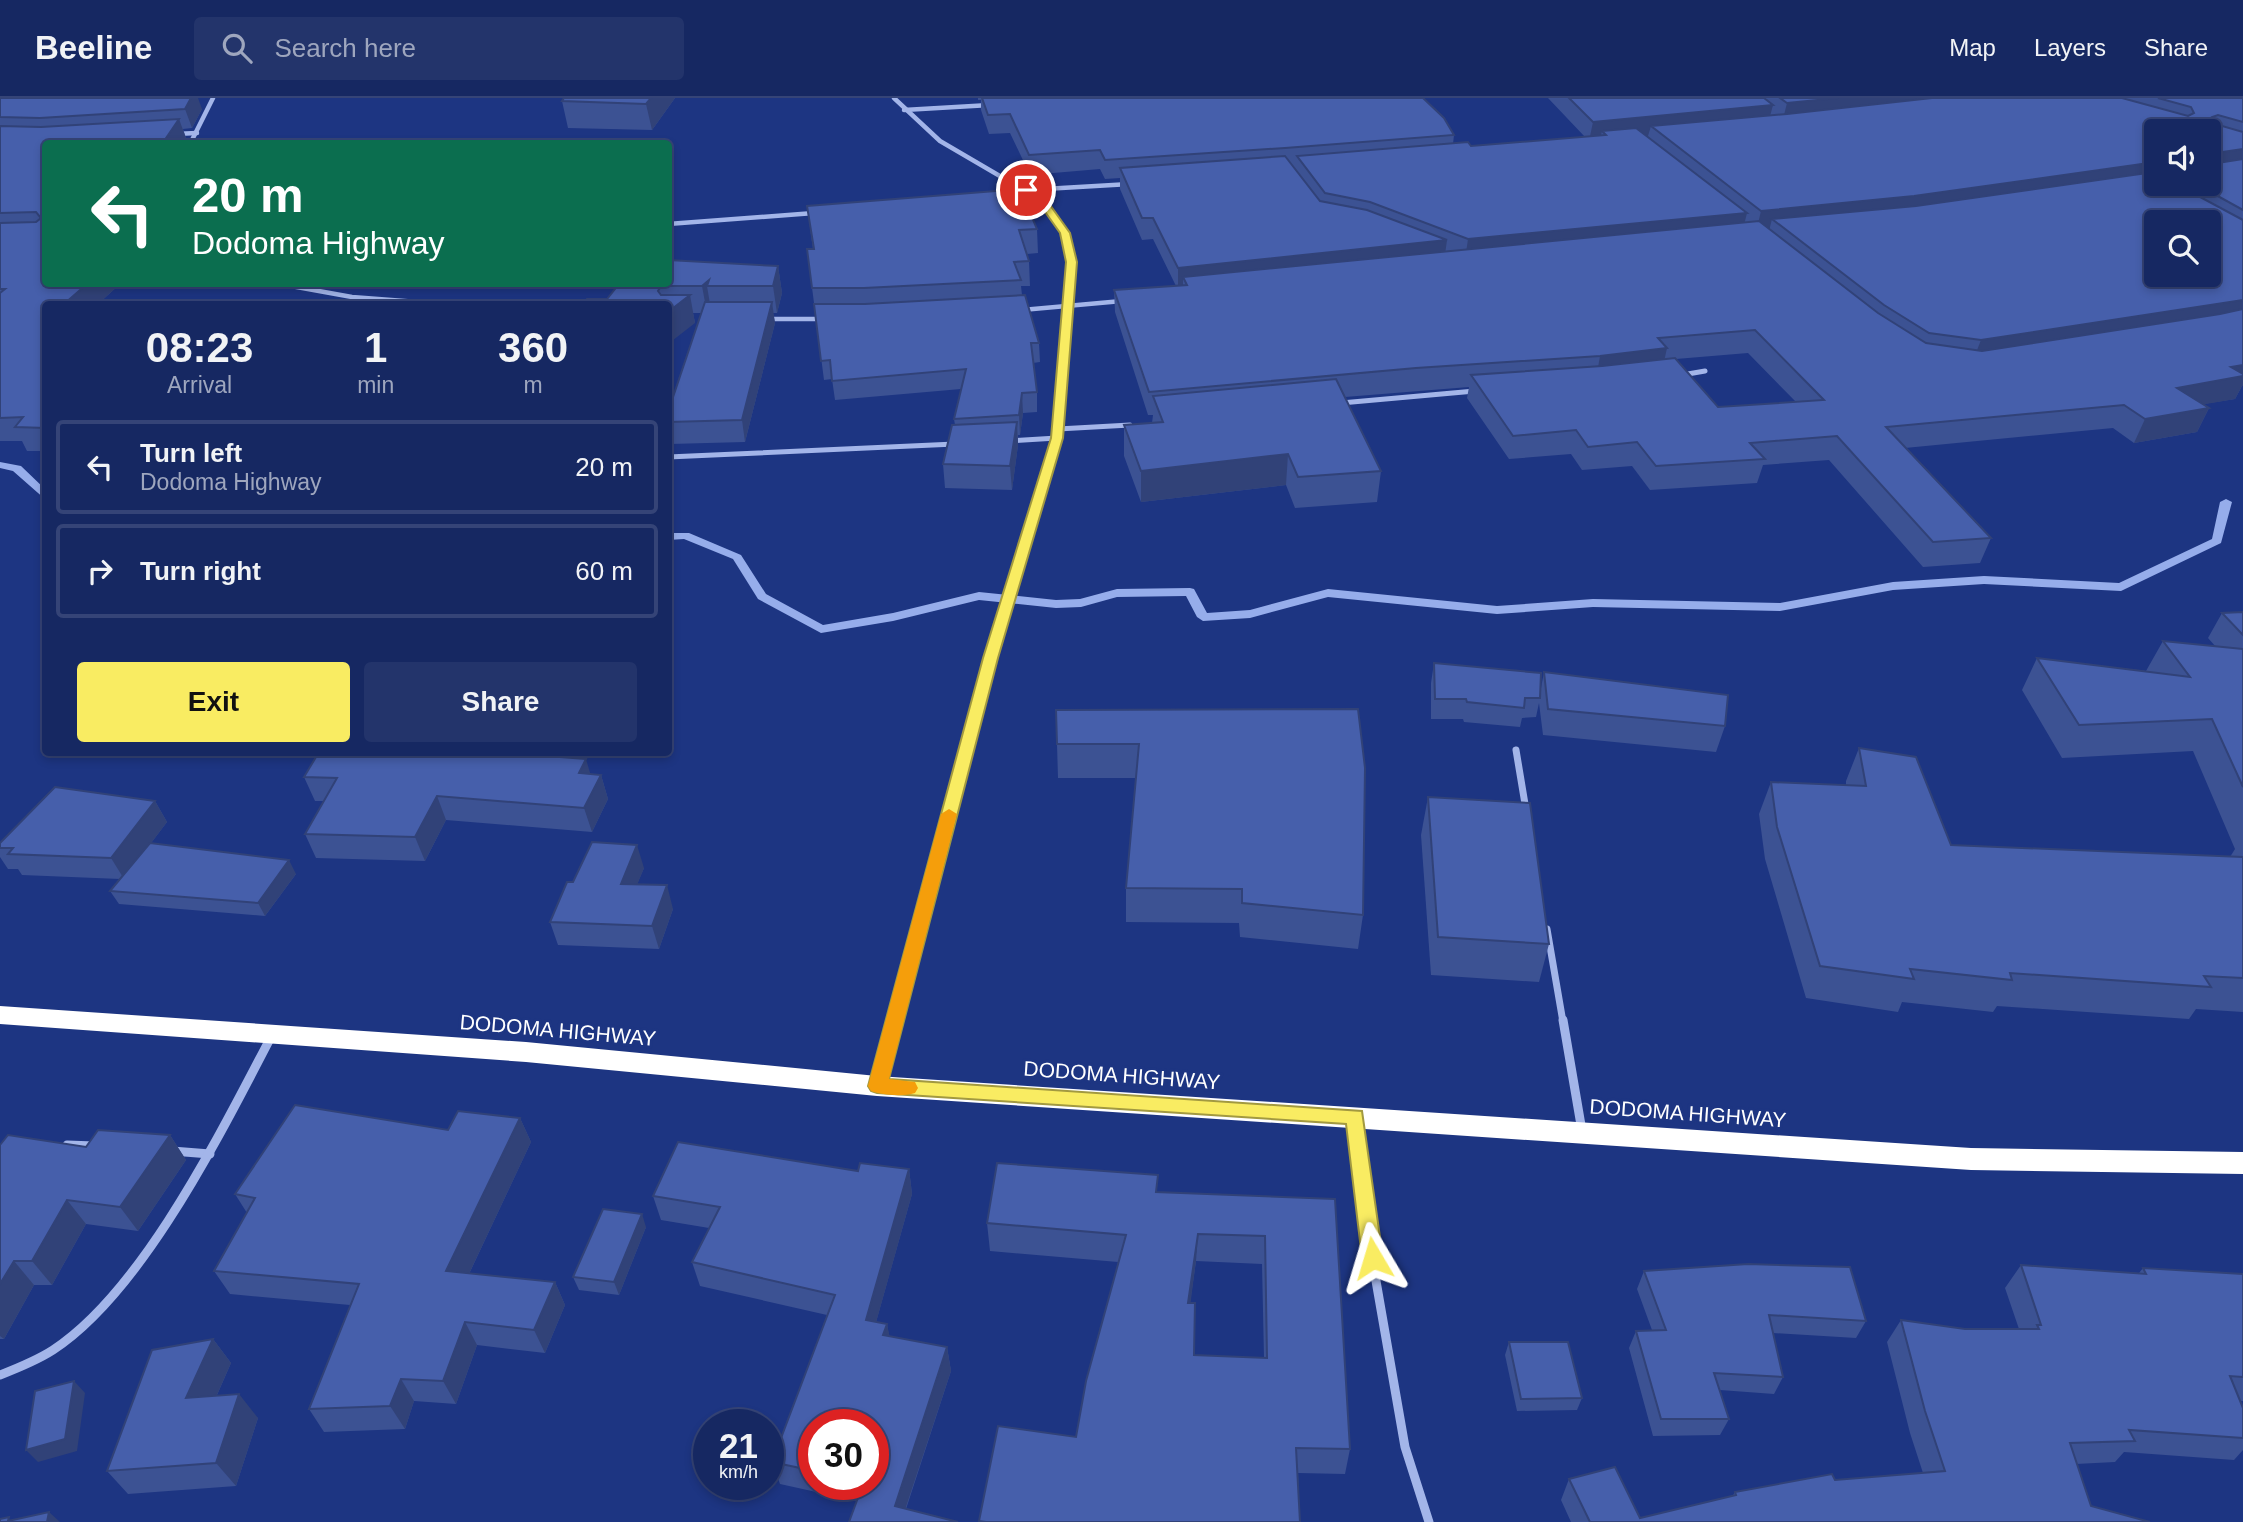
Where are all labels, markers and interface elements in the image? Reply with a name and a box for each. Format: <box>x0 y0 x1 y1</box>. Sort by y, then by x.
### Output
search box <box>194 17 684 80</box>
text: Beeline <box>35 29 152 66</box>
icon: search <box>218 29 256 67</box>
text: Search here <box>274 33 416 63</box>
text: Map <box>1949 34 1996 61</box>
text: Layers <box>2034 34 2106 61</box>
text: Share <box>2144 34 2208 61</box>
map controls <box>2144 119 2221 287</box>
button: sound <box>2144 119 2221 196</box>
pin <box>996 160 1056 220</box>
icon: left <box>77 168 168 259</box>
text: 20 m <box>192 168 304 222</box>
icon: arrive <box>1007 171 1045 209</box>
button: search <box>2144 210 2221 287</box>
text: Dodoma Highway <box>192 225 445 261</box>
text: 08:23 <box>146 324 253 371</box>
text: 1 <box>364 324 387 371</box>
text: 360 <box>498 324 568 371</box>
text: Arrival <box>167 372 232 398</box>
text: min <box>357 372 394 398</box>
text: m <box>524 372 543 398</box>
text: Turn left <box>140 438 242 468</box>
icon: left <box>81 448 119 486</box>
text: 20 m <box>575 452 633 482</box>
text: Dodoma Highway <box>140 469 322 495</box>
icon: right <box>81 552 119 590</box>
text: Turn right <box>140 556 261 586</box>
text: 60 m <box>575 556 633 586</box>
button: Exit <box>77 662 350 742</box>
button: Share <box>364 662 637 742</box>
street label: DODOMA HIGHWAY <box>459 1010 657 1050</box>
street label: DODOMA HIGHWAY <box>1023 1057 1221 1093</box>
street label: DODOMA HIGHWAY <box>1589 1095 1787 1131</box>
position arrow <box>1336 1221 1410 1295</box>
speed limit sign: 30 <box>798 1409 889 1500</box>
text: 21 <box>719 1426 758 1465</box>
text: km/h <box>719 1462 758 1482</box>

